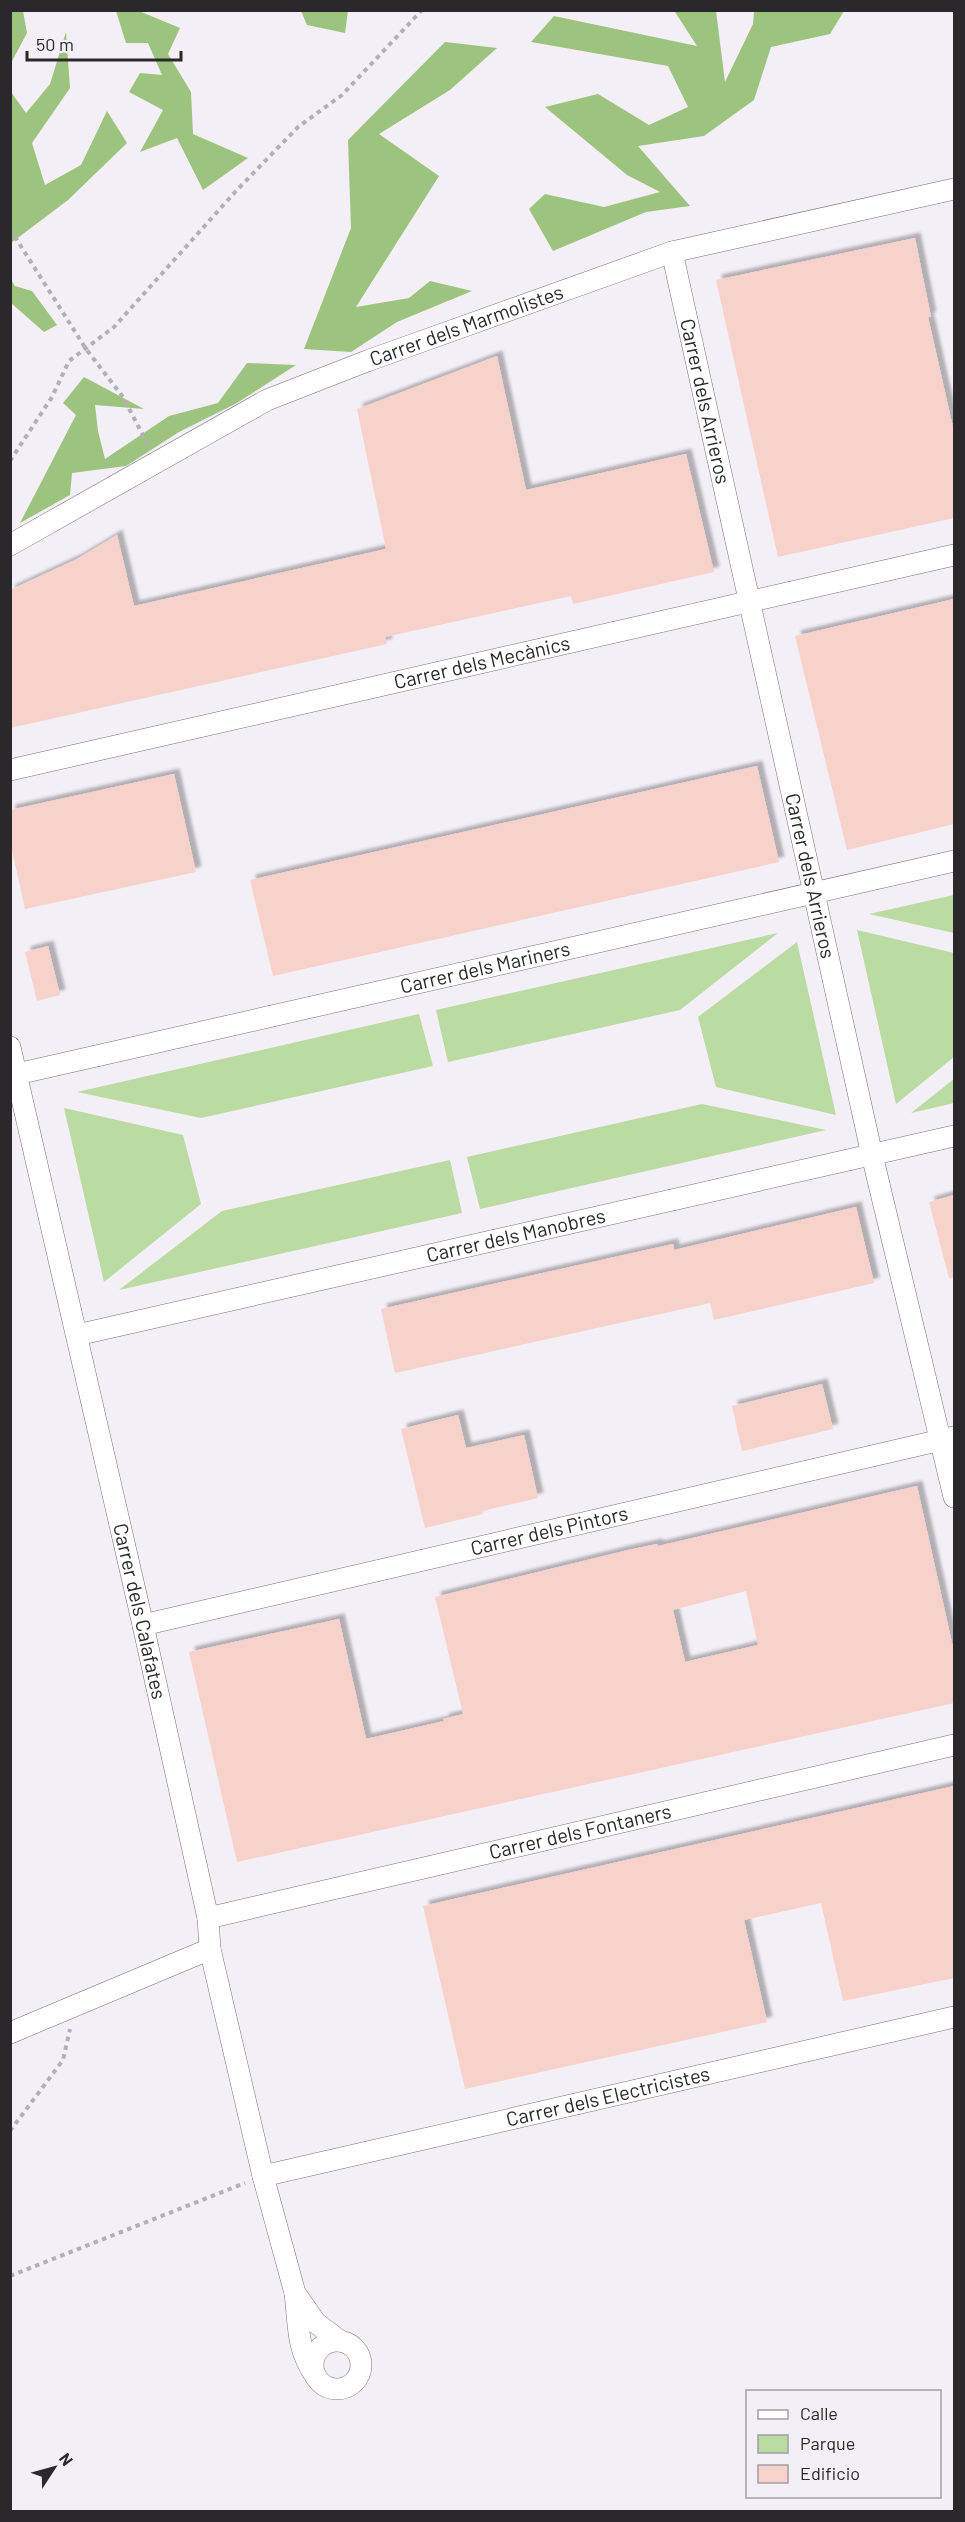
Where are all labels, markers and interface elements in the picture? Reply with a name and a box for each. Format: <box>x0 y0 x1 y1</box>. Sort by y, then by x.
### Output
scale bar <box>27 24 182 62</box>
text: 50 m <box>36 33 74 55</box>
street label: Carrer dels Marmolistes <box>366 279 566 370</box>
street label: Carrer dels Arrieros <box>676 316 736 486</box>
street label: Carrer dels Mecànics <box>391 630 572 693</box>
street label: Carrer dels Arrieros <box>781 791 841 961</box>
street label: Carrer dels Mariners <box>398 936 572 998</box>
street label: Carrer dels Manobres <box>424 1203 607 1266</box>
street label: Carrer dels Pintors <box>468 1500 630 1560</box>
street label: Carrer dels Calafates <box>109 1521 172 1701</box>
street label: Carrer dels Fontaners <box>486 1798 673 1863</box>
street label: Carrer dels Electricistes <box>504 2061 712 2131</box>
legend <box>746 2390 941 2498</box>
text: Calle <box>800 2402 838 2424</box>
text: Parque <box>800 2432 855 2454</box>
north arrow <box>24 2438 84 2498</box>
text: N <box>56 2449 77 2469</box>
text: Edificio <box>800 2462 860 2484</box>

